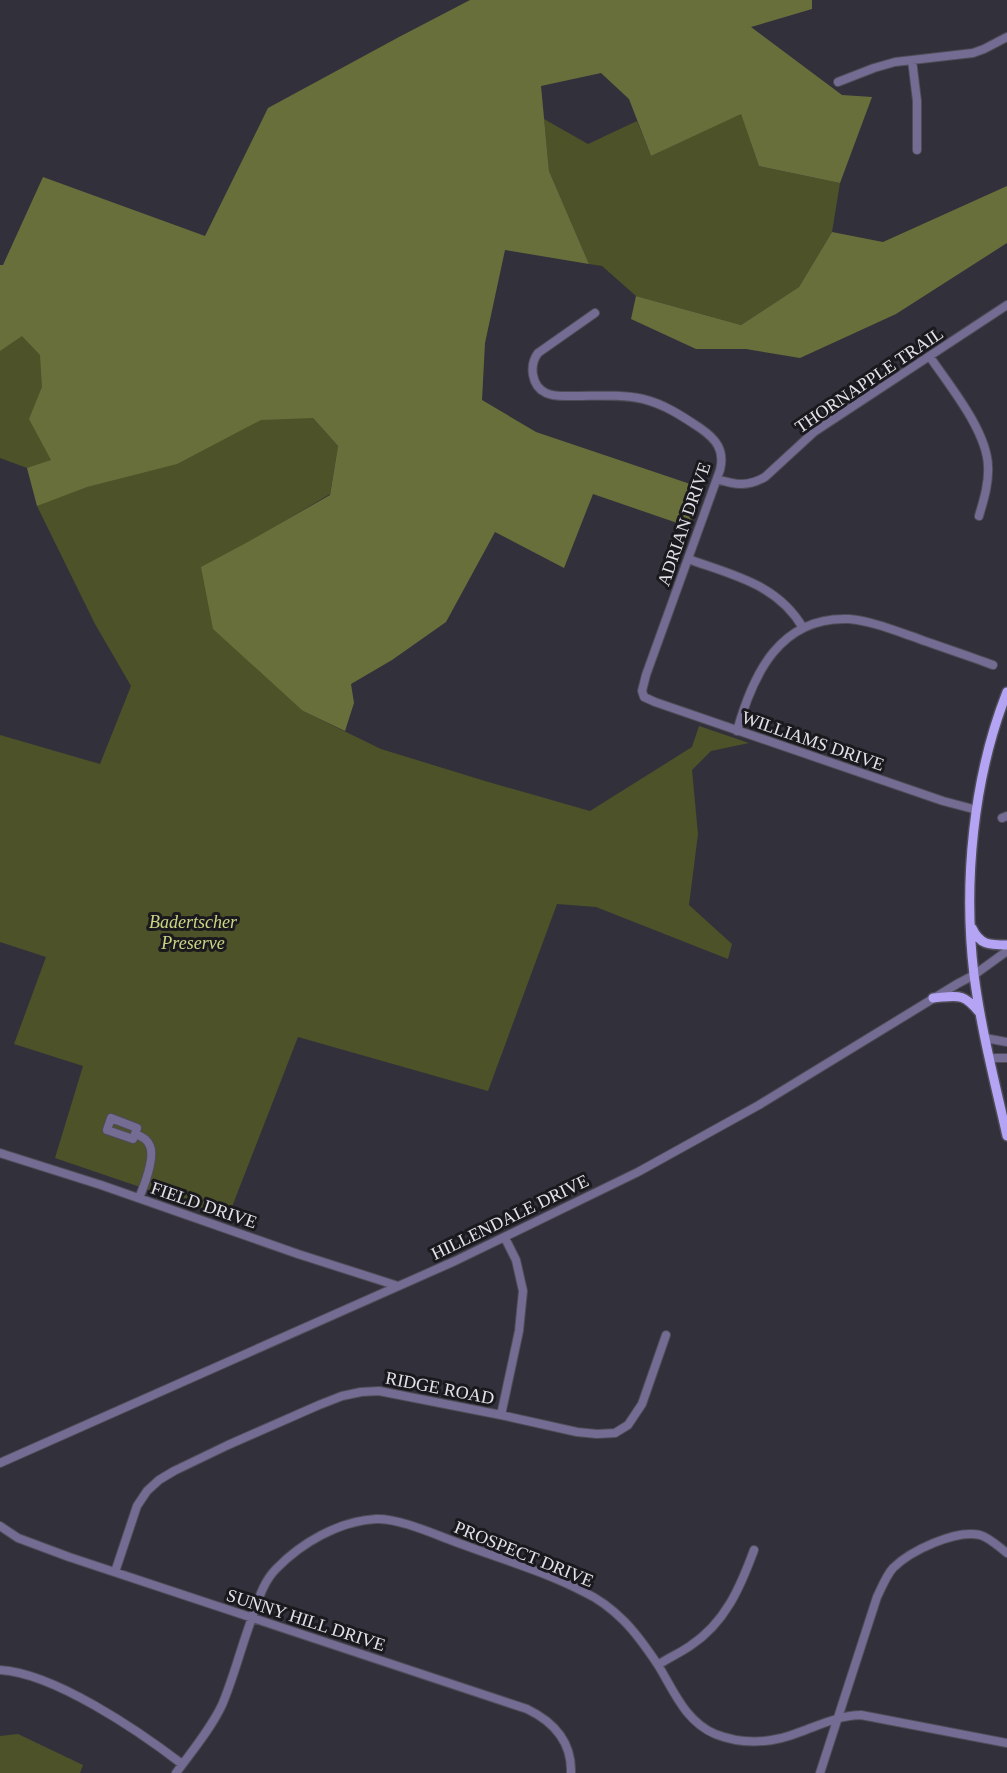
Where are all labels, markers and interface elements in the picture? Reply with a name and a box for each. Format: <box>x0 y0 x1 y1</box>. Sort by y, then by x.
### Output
street label: THORNAPPLE TRAIL <box>791 323 947 437</box>
street label: ADRIAN DRIVE <box>653 460 715 588</box>
street label: WILLIAMS DRIVE <box>739 707 887 775</box>
park label: Badertscher Preserve <box>149 912 238 953</box>
street label: HILLENDALE DRIVE <box>428 1170 592 1264</box>
street label: FIELD DRIVE <box>149 1178 259 1232</box>
street label: RIDGE ROAD <box>384 1368 496 1408</box>
street label: PROSPECT DRIVE <box>452 1517 596 1591</box>
street label: SUNNY HILL DRIVE <box>224 1585 388 1655</box>

